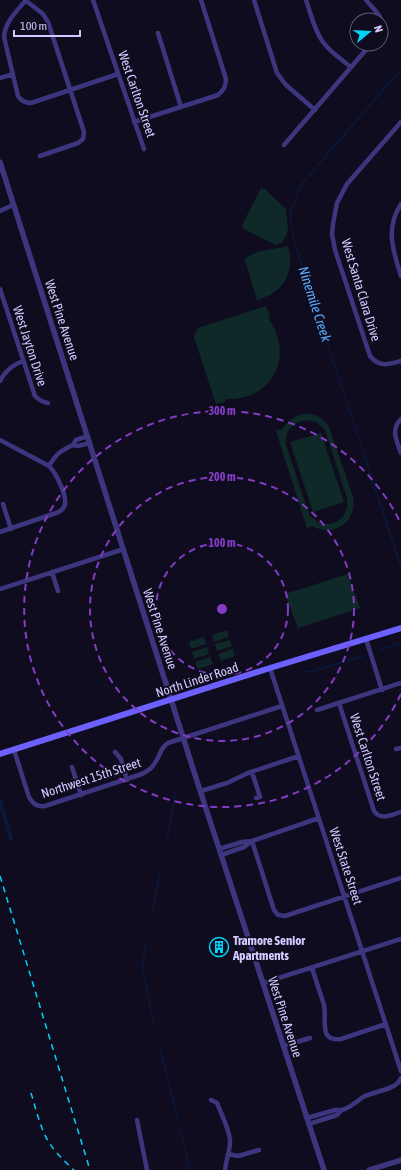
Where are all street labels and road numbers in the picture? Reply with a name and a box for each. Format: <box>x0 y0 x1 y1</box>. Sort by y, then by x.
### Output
street label: West Carlton Street <box>115 49 159 139</box>
street label: West Santa Clara Drive <box>338 237 384 343</box>
street label: West Pine Avenue <box>42 278 82 362</box>
street label: West Jayton Drive <box>10 304 50 388</box>
street label: West Pine Avenue <box>140 587 180 671</box>
street label: North Linder Road <box>154 660 240 700</box>
street label: West Carlton Street <box>347 712 389 803</box>
street label: Northwest 15th Street <box>39 755 143 801</box>
street label: West State Street <box>326 826 366 907</box>
street label: West Pine Avenue <box>265 975 305 1059</box>

